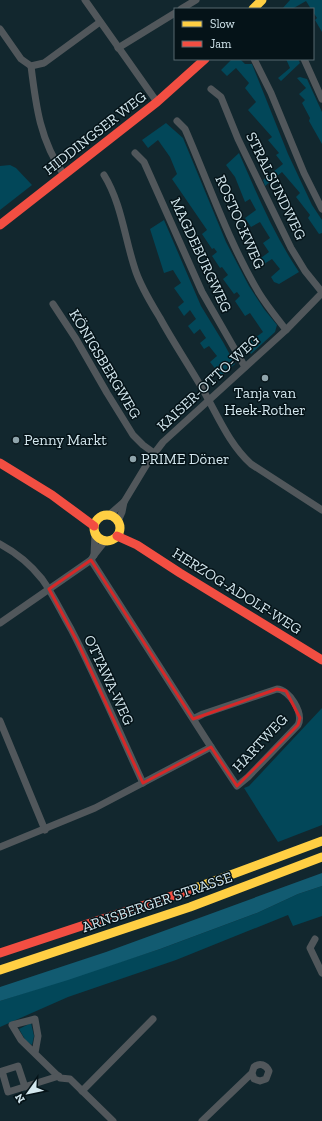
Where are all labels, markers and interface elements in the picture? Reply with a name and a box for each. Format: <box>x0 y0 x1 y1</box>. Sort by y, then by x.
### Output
legend <box>174 8 314 60</box>
text: Slow <box>210 17 236 31</box>
text: Jam <box>210 37 232 51</box>
street label: HIDDINGSER WEG <box>40 87 150 179</box>
street label: STRALSUNDWEG <box>242 129 310 243</box>
street label: ROSTOCKWEG <box>211 172 269 272</box>
street label: MAGDEBURGWEG <box>167 195 235 315</box>
street label: KÖNIGSBERGWEG <box>65 306 145 422</box>
street label: KAISER-OTTO-WEG <box>153 331 263 435</box>
marker: Tanja van Heek-Rother <box>260 373 270 383</box>
place label: Tanja van Heek-Rother <box>224 384 306 419</box>
place label: Penny Markt <box>24 431 107 449</box>
marker: Penny Markt <box>11 435 21 445</box>
place label: PRIME Döner <box>141 450 229 468</box>
marker: PRIME Döner <box>128 454 138 464</box>
street label: HERZOG-ADOLF-WEG <box>169 544 305 638</box>
street label: OTTAWA-WEG <box>80 632 138 728</box>
street label: HARTWEG <box>229 710 291 776</box>
street label: ARNSBERGER STRASSE <box>79 868 235 936</box>
north arrow <box>8 1073 48 1113</box>
text: N <box>12 1091 28 1105</box>

